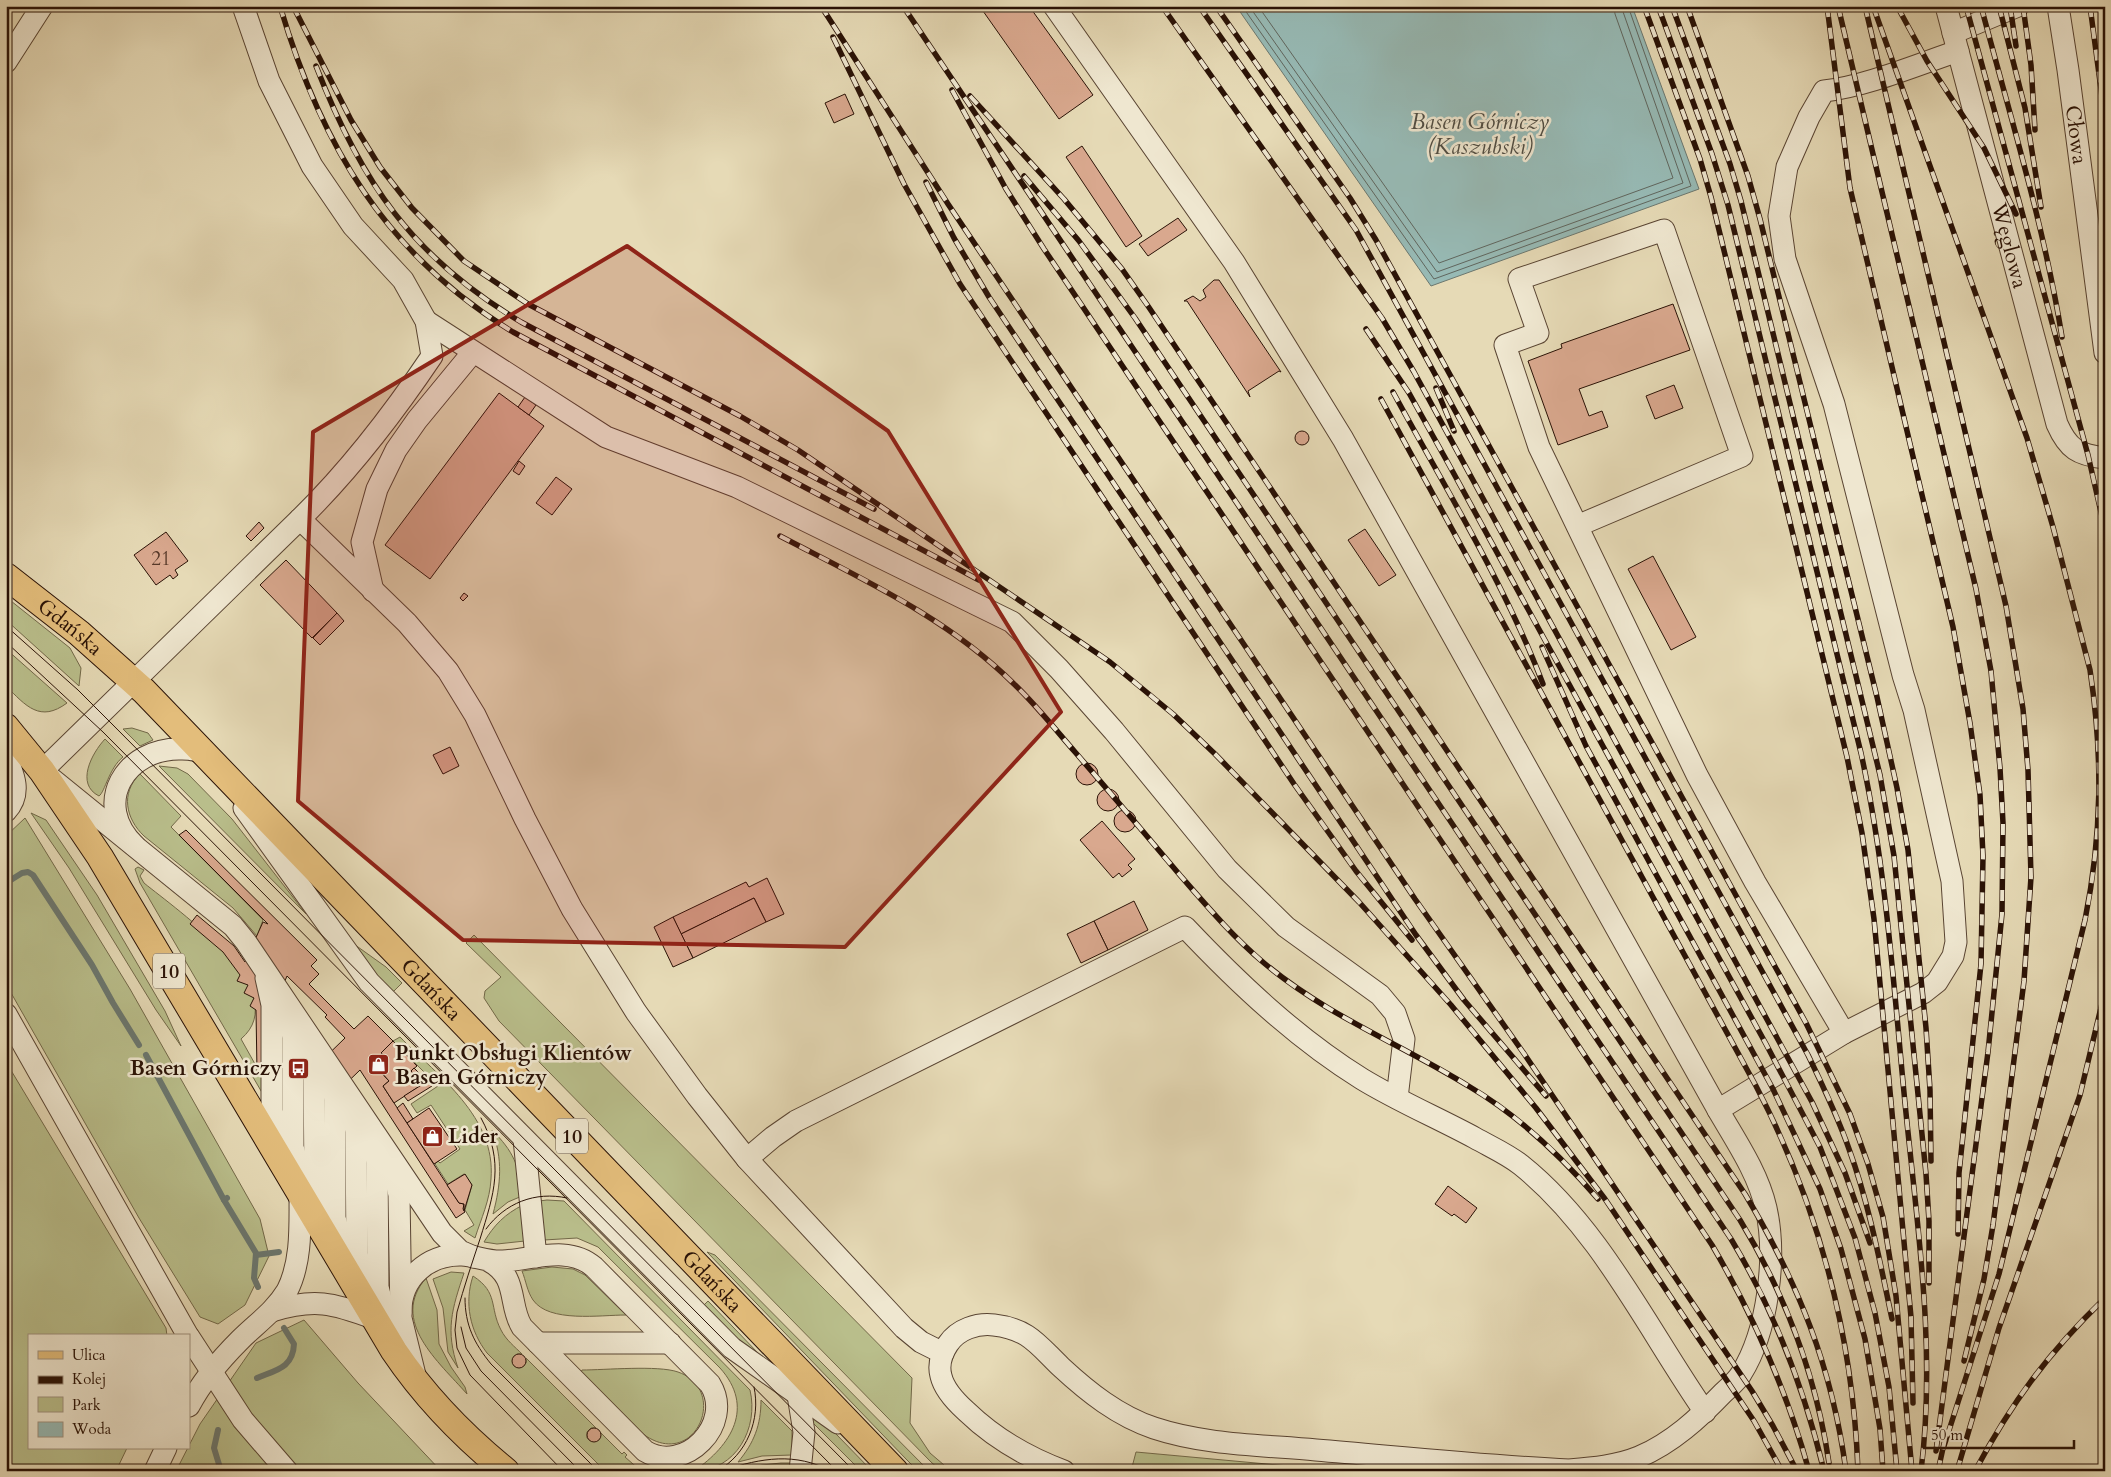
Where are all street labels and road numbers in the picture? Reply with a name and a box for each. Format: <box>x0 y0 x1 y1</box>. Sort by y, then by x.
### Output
street label: Cłowa <box>2058 104 2094 166</box>
street label: Węglowa <box>1984 199 2034 292</box>
street label: Gdańska <box>31 592 109 663</box>
street label: Gdańska <box>394 952 468 1027</box>
road number: 10 <box>153 954 185 988</box>
road number: 10 <box>556 1118 588 1154</box>
street label: Gdańska <box>675 1244 749 1319</box>

